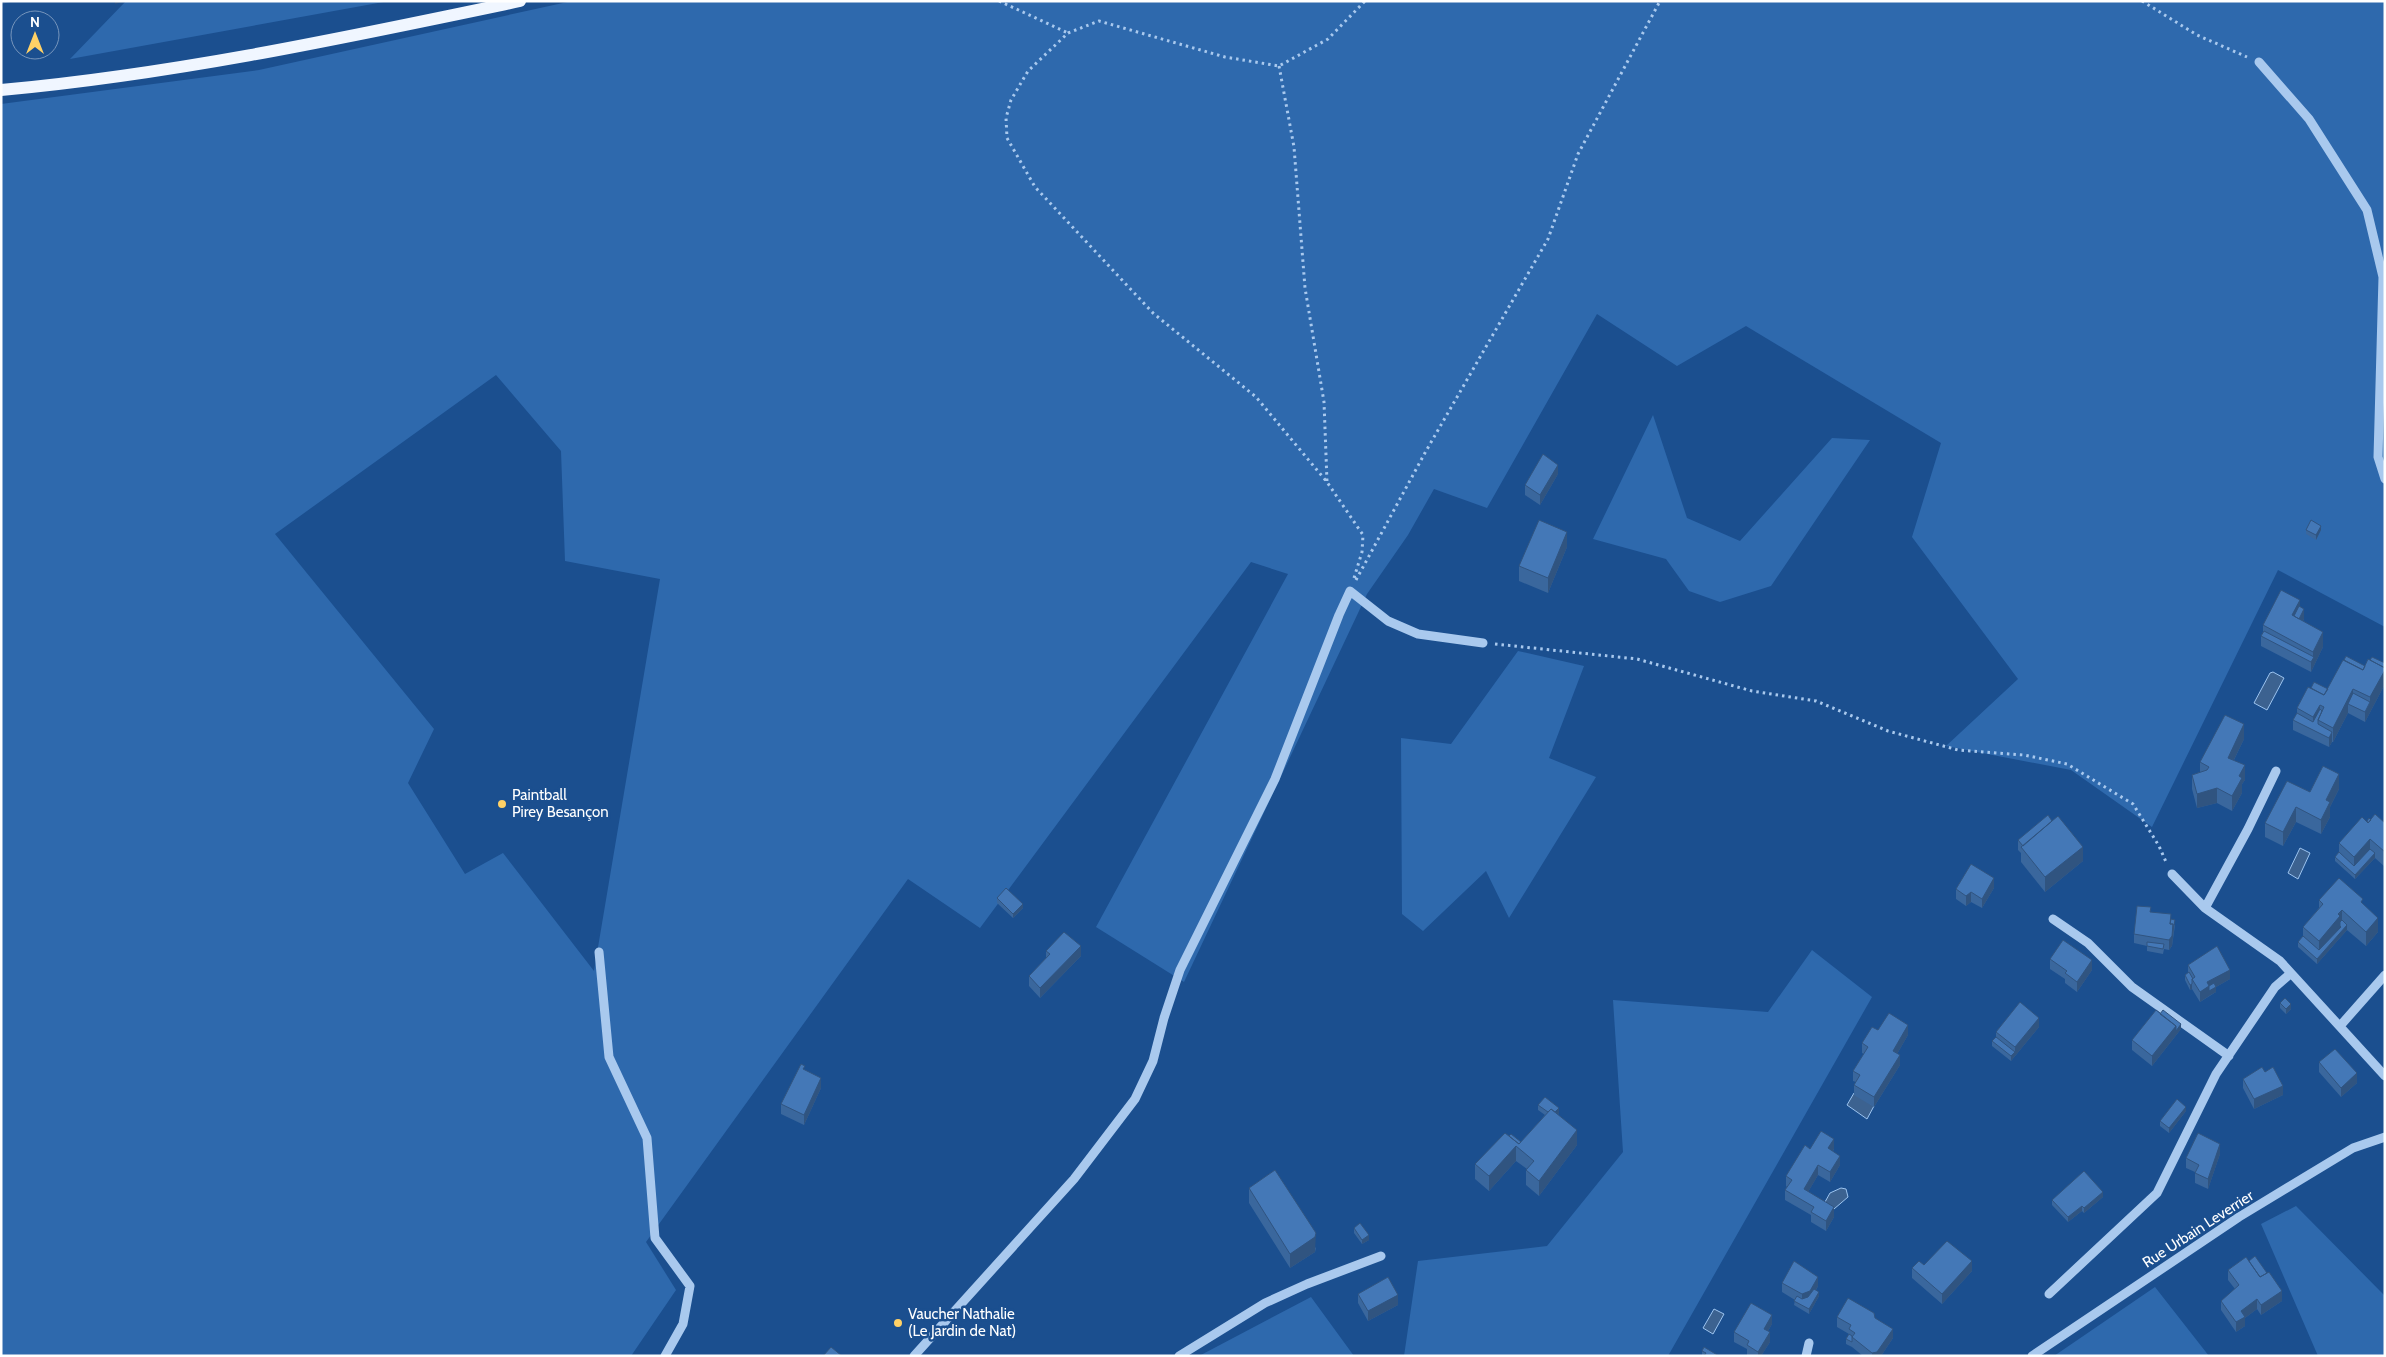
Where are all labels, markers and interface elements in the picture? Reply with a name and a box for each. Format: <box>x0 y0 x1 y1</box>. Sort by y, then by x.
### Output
north arrow <box>10 10 60 60</box>
text: N <box>30 13 40 31</box>
place label: Paintball Pirey Besançon <box>512 786 609 821</box>
marker: Paintball Pirey Besançon <box>496 798 508 810</box>
street label: Rue Urbain Leverrier <box>2139 1186 2257 1272</box>
place label: Vaucher Nathalie (Le Jardin de Nat) <box>908 1305 1016 1340</box>
marker: Vaucher Nathalie (Le Jardin de Nat) <box>892 1317 904 1329</box>

